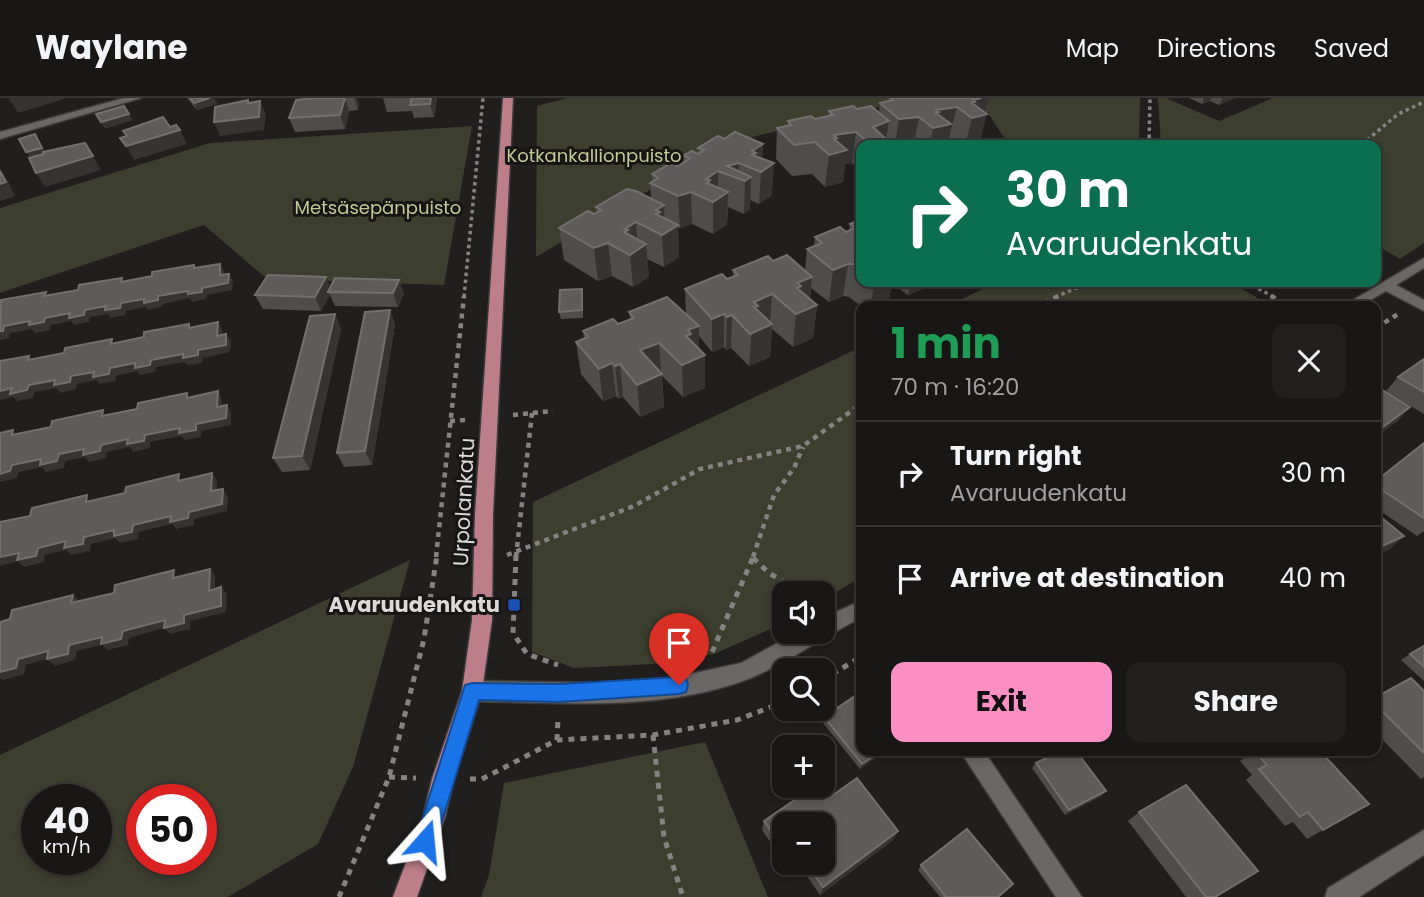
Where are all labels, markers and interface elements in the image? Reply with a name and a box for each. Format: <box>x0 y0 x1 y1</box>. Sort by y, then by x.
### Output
text: Waylane <box>35 24 188 71</box>
text: Map <box>1066 32 1119 65</box>
text: Directions <box>1157 32 1276 65</box>
text: Saved <box>1314 32 1389 65</box>
park label: Kotkankallionpuisto <box>506 143 682 168</box>
text: 30 m <box>1006 156 1130 224</box>
icon: right <box>891 168 982 259</box>
park label: Metsäsepänpuisto <box>295 195 461 220</box>
text: Avaruudenkatu <box>1006 221 1252 266</box>
text: 1 min <box>891 314 1001 373</box>
button: close <box>1272 324 1346 398</box>
text: 70 m · 16:20 <box>891 371 1020 403</box>
street label: Urpolankatu <box>446 437 481 567</box>
text: Turn right <box>950 438 1082 474</box>
icon: right <box>891 455 929 493</box>
text: 30 m <box>1281 455 1346 491</box>
text: Avaruudenkatu <box>950 477 1127 509</box>
icon: arrive <box>891 560 929 598</box>
text: Arrive at destination <box>950 560 1225 596</box>
text: 40 m <box>1280 560 1346 596</box>
map controls <box>772 581 835 875</box>
button: sound <box>772 581 835 644</box>
place label: Avaruudenkatu <box>329 590 500 619</box>
marker: Avaruudenkatu <box>506 597 522 613</box>
pin <box>649 613 709 685</box>
icon: arrive <box>660 624 698 662</box>
button: search <box>772 658 835 721</box>
button: Exit <box>891 662 1112 742</box>
button: Share <box>1126 662 1346 742</box>
button: + <box>772 735 835 798</box>
speed limit sign: 50 <box>126 784 217 875</box>
text: 40 <box>43 796 90 845</box>
position arrow <box>388 804 462 878</box>
button: − <box>772 812 835 875</box>
text: km/h <box>43 834 90 859</box>

